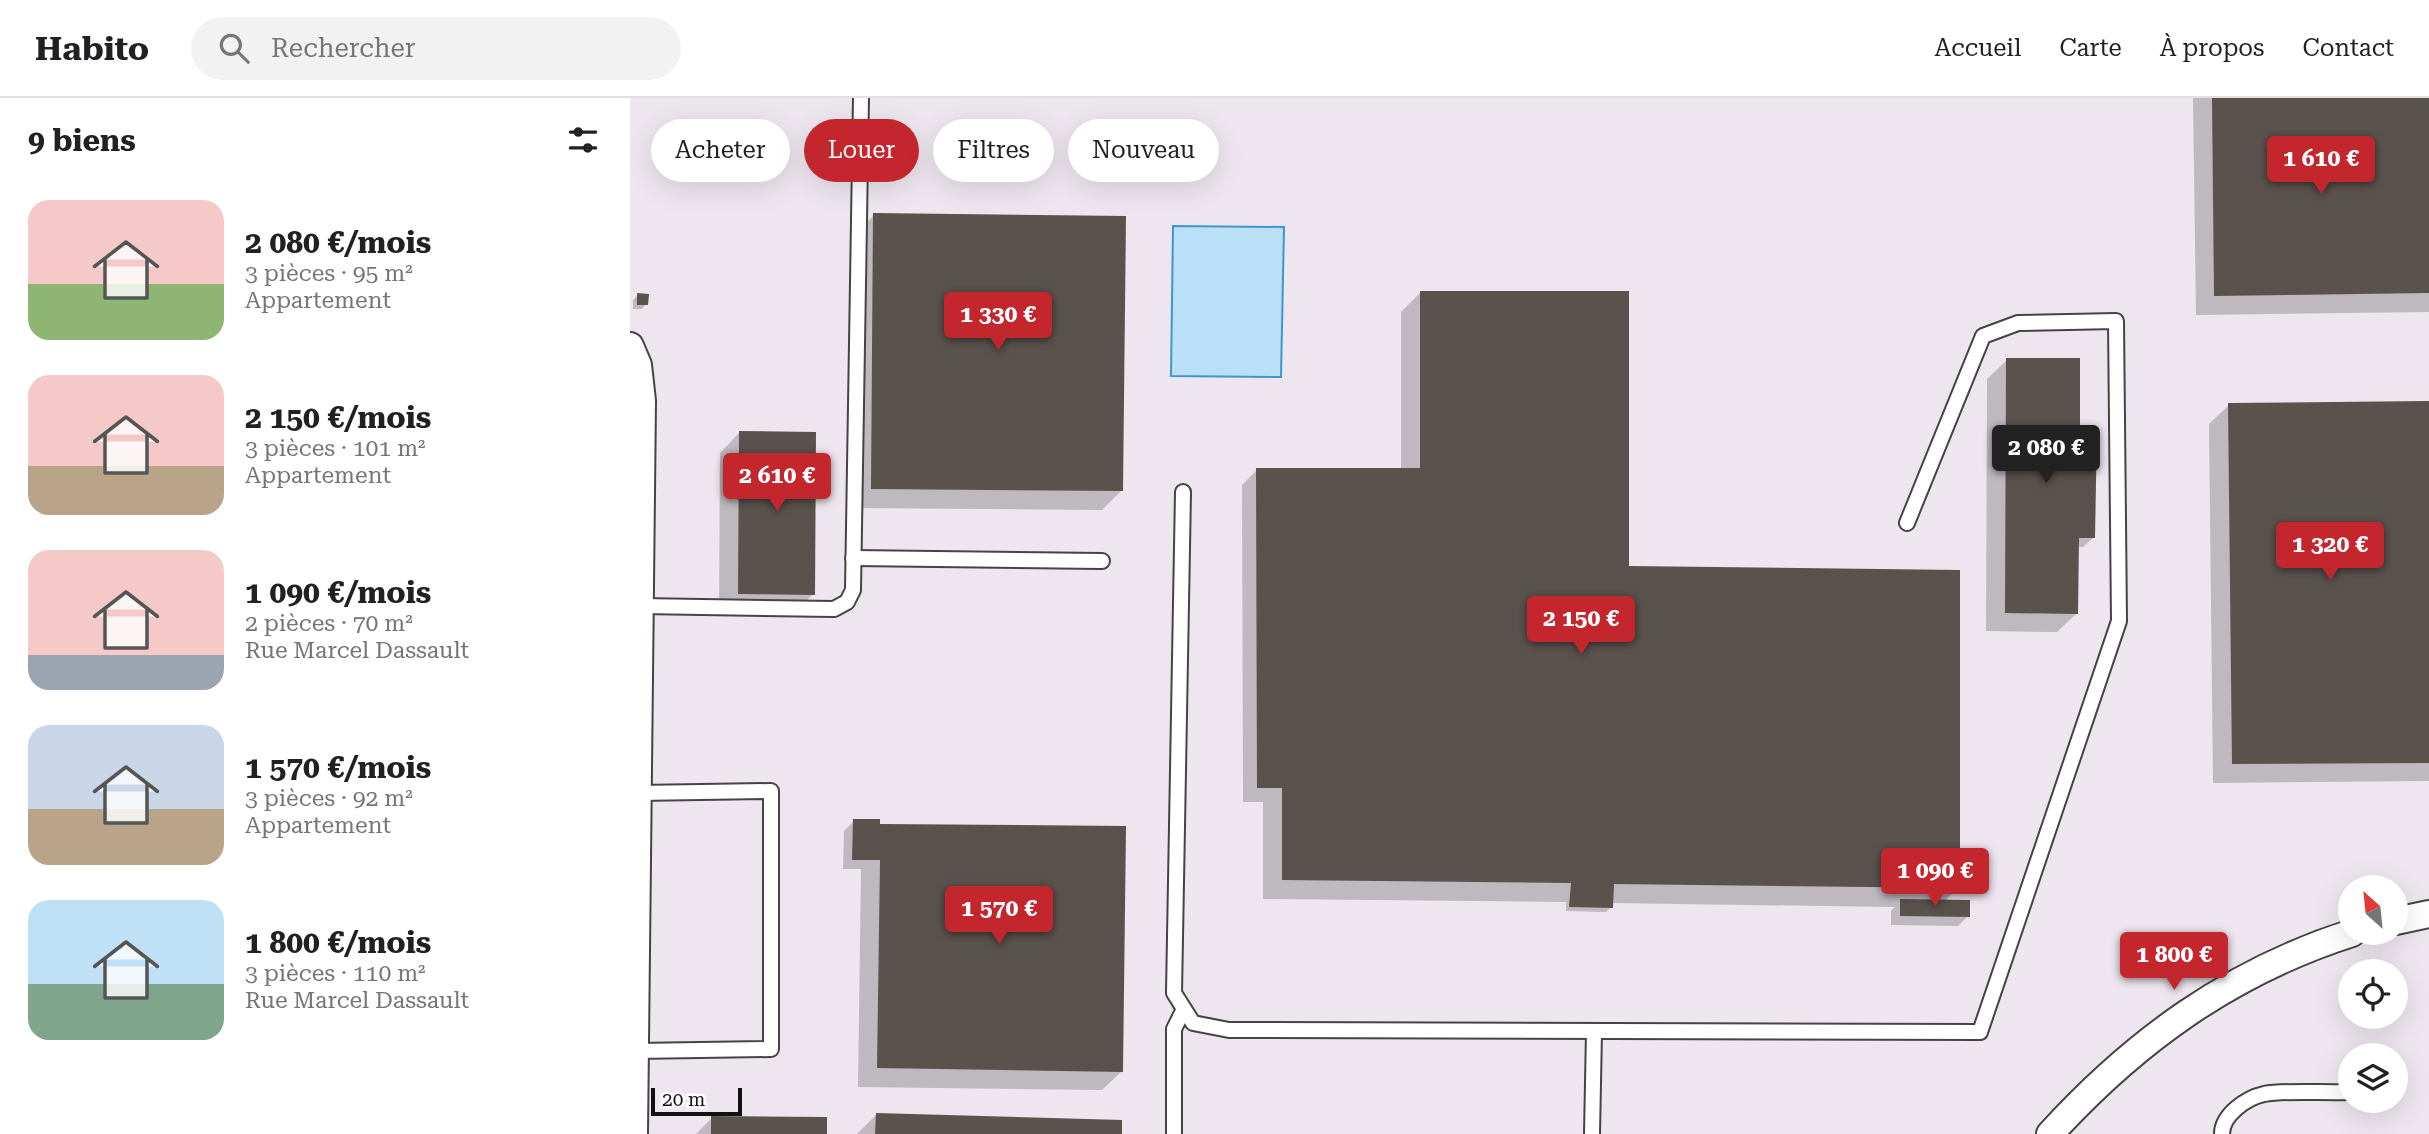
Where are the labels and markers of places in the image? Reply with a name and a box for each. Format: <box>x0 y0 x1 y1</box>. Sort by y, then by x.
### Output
pin: 1 610 € <box>2256 136 2386 196</box>
pin: 1 330 € <box>933 292 1063 352</box>
pin: 2 080 € <box>1981 426 2111 485</box>
pin: 2 610 € <box>712 454 842 513</box>
pin: 1 320 € <box>2265 522 2395 582</box>
pin: 2 150 € <box>1516 596 1646 656</box>
pin: 1 090 € <box>1870 848 2000 908</box>
pin: 1 570 € <box>934 886 1064 946</box>
pin: 1 800 € <box>2109 932 2239 992</box>

